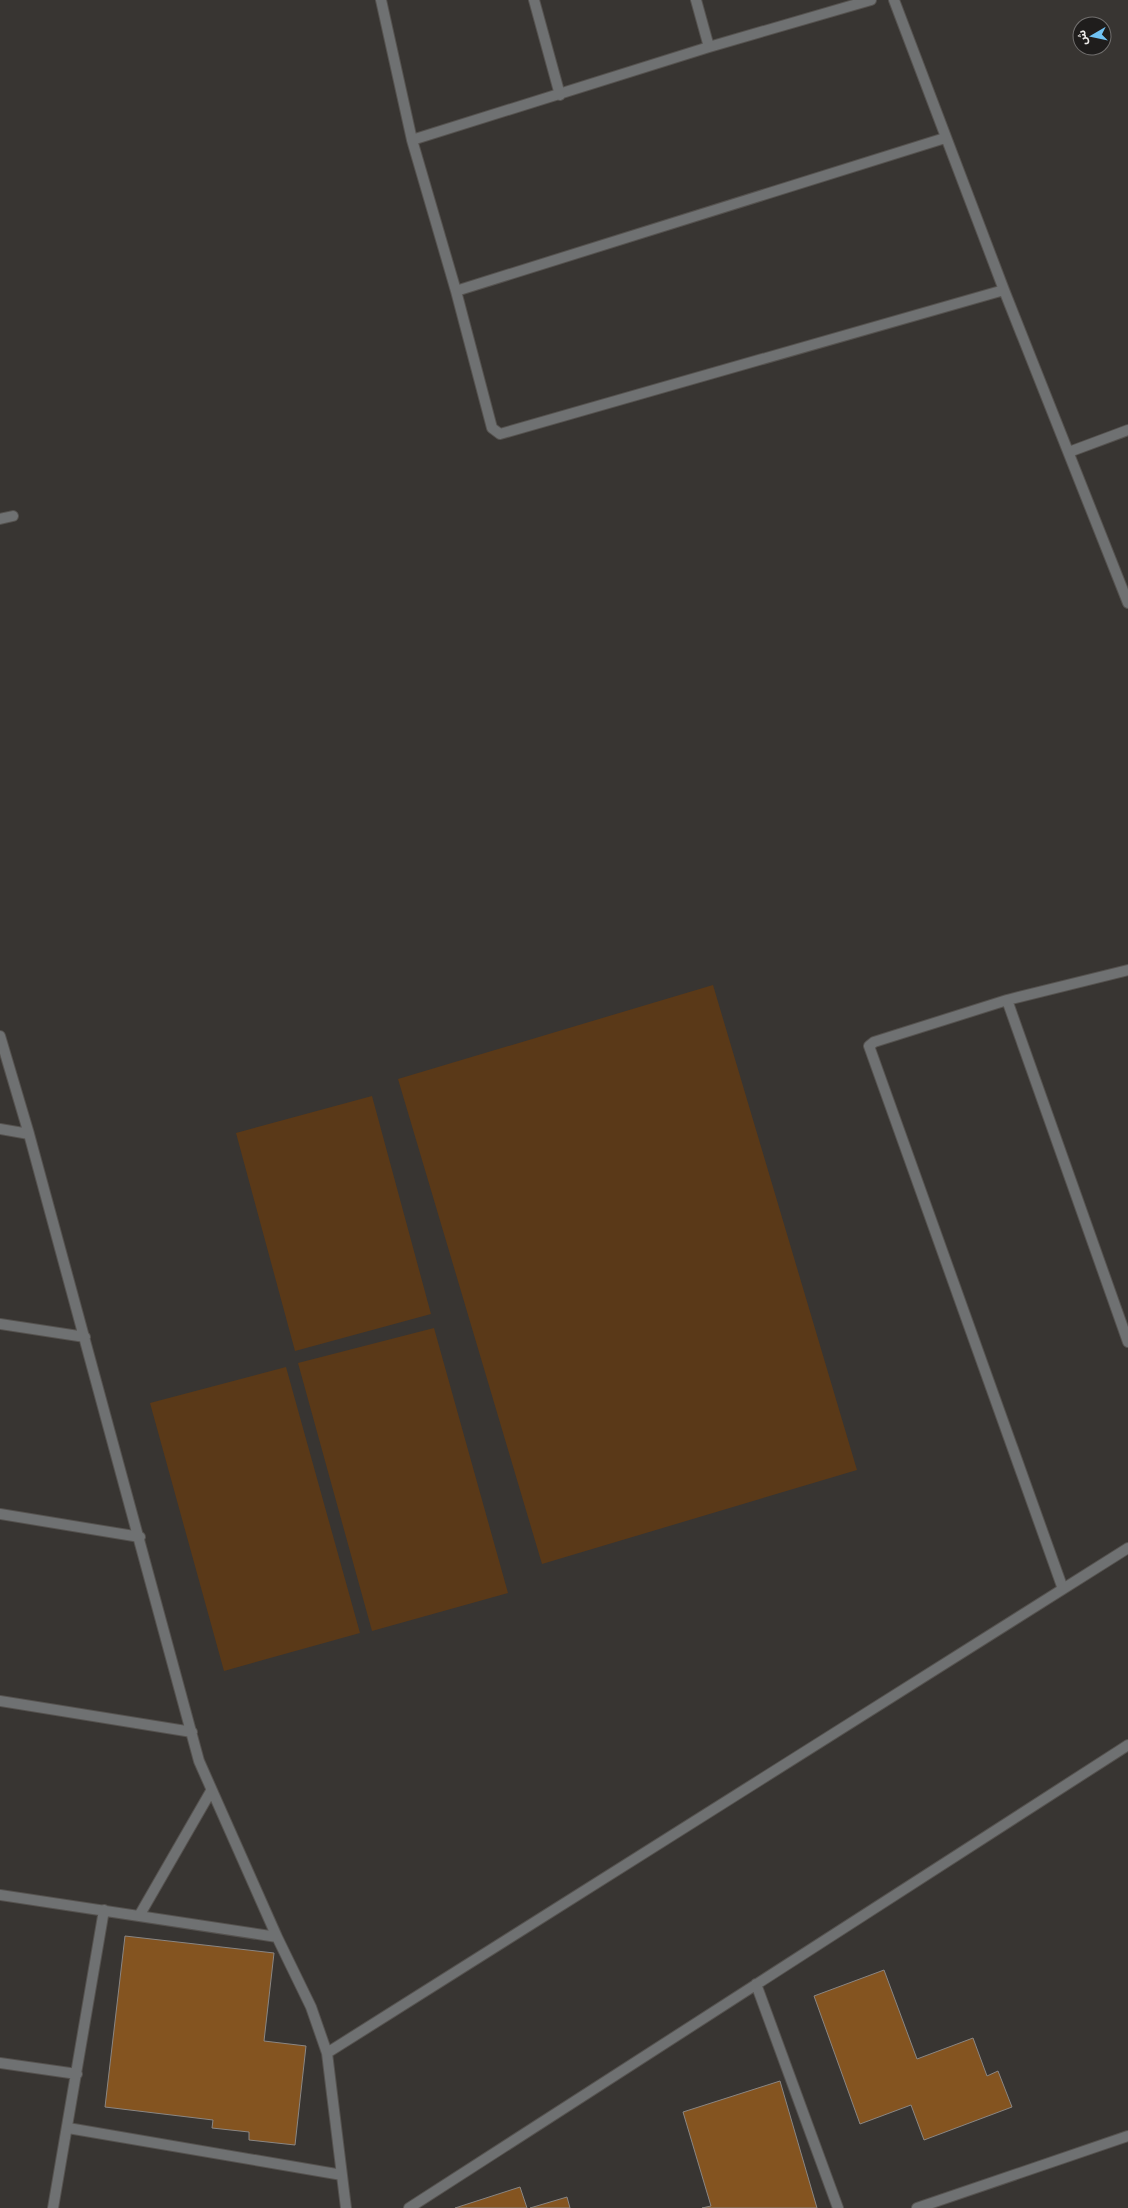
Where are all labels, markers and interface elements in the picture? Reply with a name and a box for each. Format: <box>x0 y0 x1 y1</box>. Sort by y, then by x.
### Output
north arrow <box>1072 16 1112 56</box>
text: ش <box>1075 29 1090 46</box>

